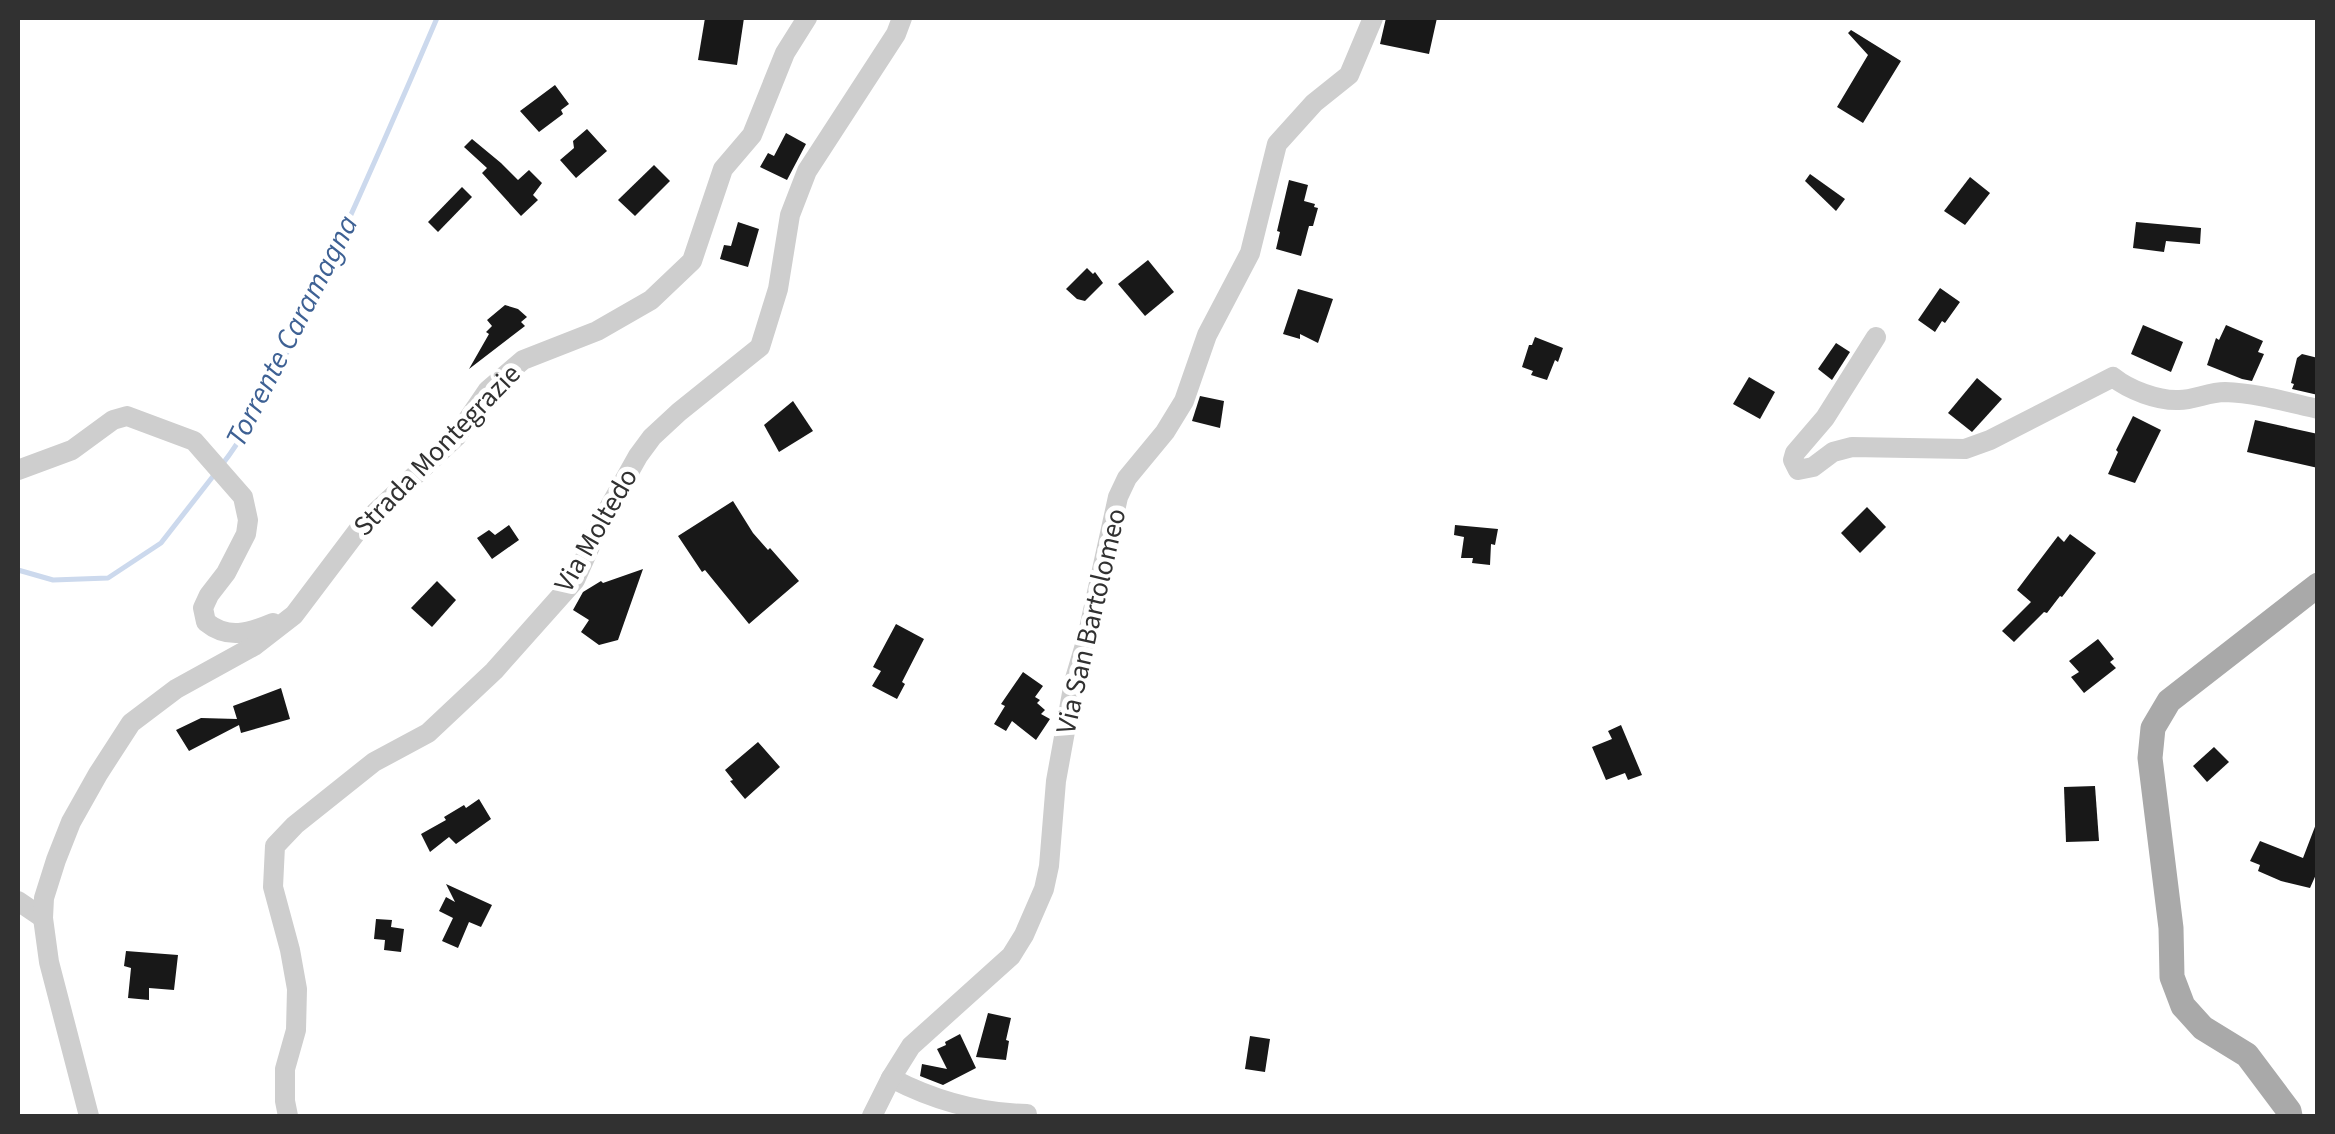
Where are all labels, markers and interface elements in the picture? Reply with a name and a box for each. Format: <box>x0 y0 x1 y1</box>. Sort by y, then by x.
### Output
water label: Torrente Caramagna <box>215 208 369 454</box>
street label: Strada Montegrazie <box>344 355 530 545</box>
street label: Via Moltedo <box>544 461 648 599</box>
street label: Via San Bartolomeo <box>1046 504 1136 738</box>

